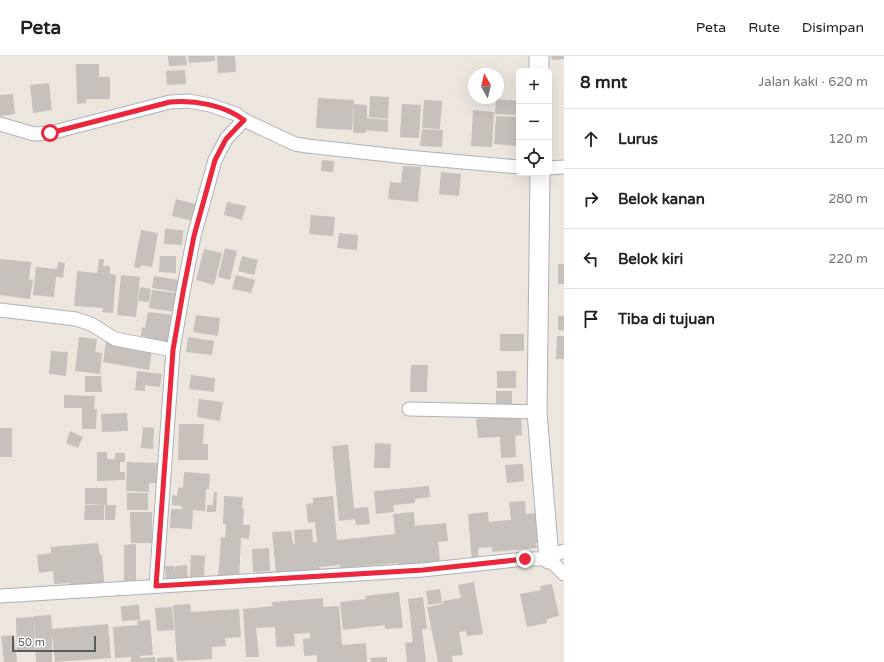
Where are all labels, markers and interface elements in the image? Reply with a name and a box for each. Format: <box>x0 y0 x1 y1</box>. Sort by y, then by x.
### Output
text: Peta <box>20 17 61 39</box>
text: Peta <box>696 19 726 36</box>
text: Rute <box>748 19 780 36</box>
text: Disimpan <box>802 19 864 36</box>
north arrow <box>468 68 504 104</box>
map controls <box>516 68 552 176</box>
button: + <box>516 68 552 104</box>
text: 8 mnt <box>580 72 627 93</box>
text: Jalan kaki · 620 m <box>758 74 868 90</box>
button: − <box>516 104 552 140</box>
route start <box>41 124 59 142</box>
icon: ahead <box>580 128 602 150</box>
text: Lurus <box>618 130 658 148</box>
text: 120 m <box>828 131 868 147</box>
button: locate <box>516 140 552 176</box>
icon: right <box>580 188 602 210</box>
text: Belok kanan <box>618 190 705 208</box>
text: 280 m <box>828 191 868 207</box>
icon: left <box>580 248 602 270</box>
text: Belok kiri <box>618 250 683 268</box>
text: 220 m <box>828 251 868 267</box>
icon: arrive <box>580 308 602 330</box>
text: Tiba di tujuan <box>618 310 715 328</box>
route end <box>516 550 534 568</box>
scale bar <box>12 634 96 653</box>
text: 50 m <box>18 636 45 649</box>

